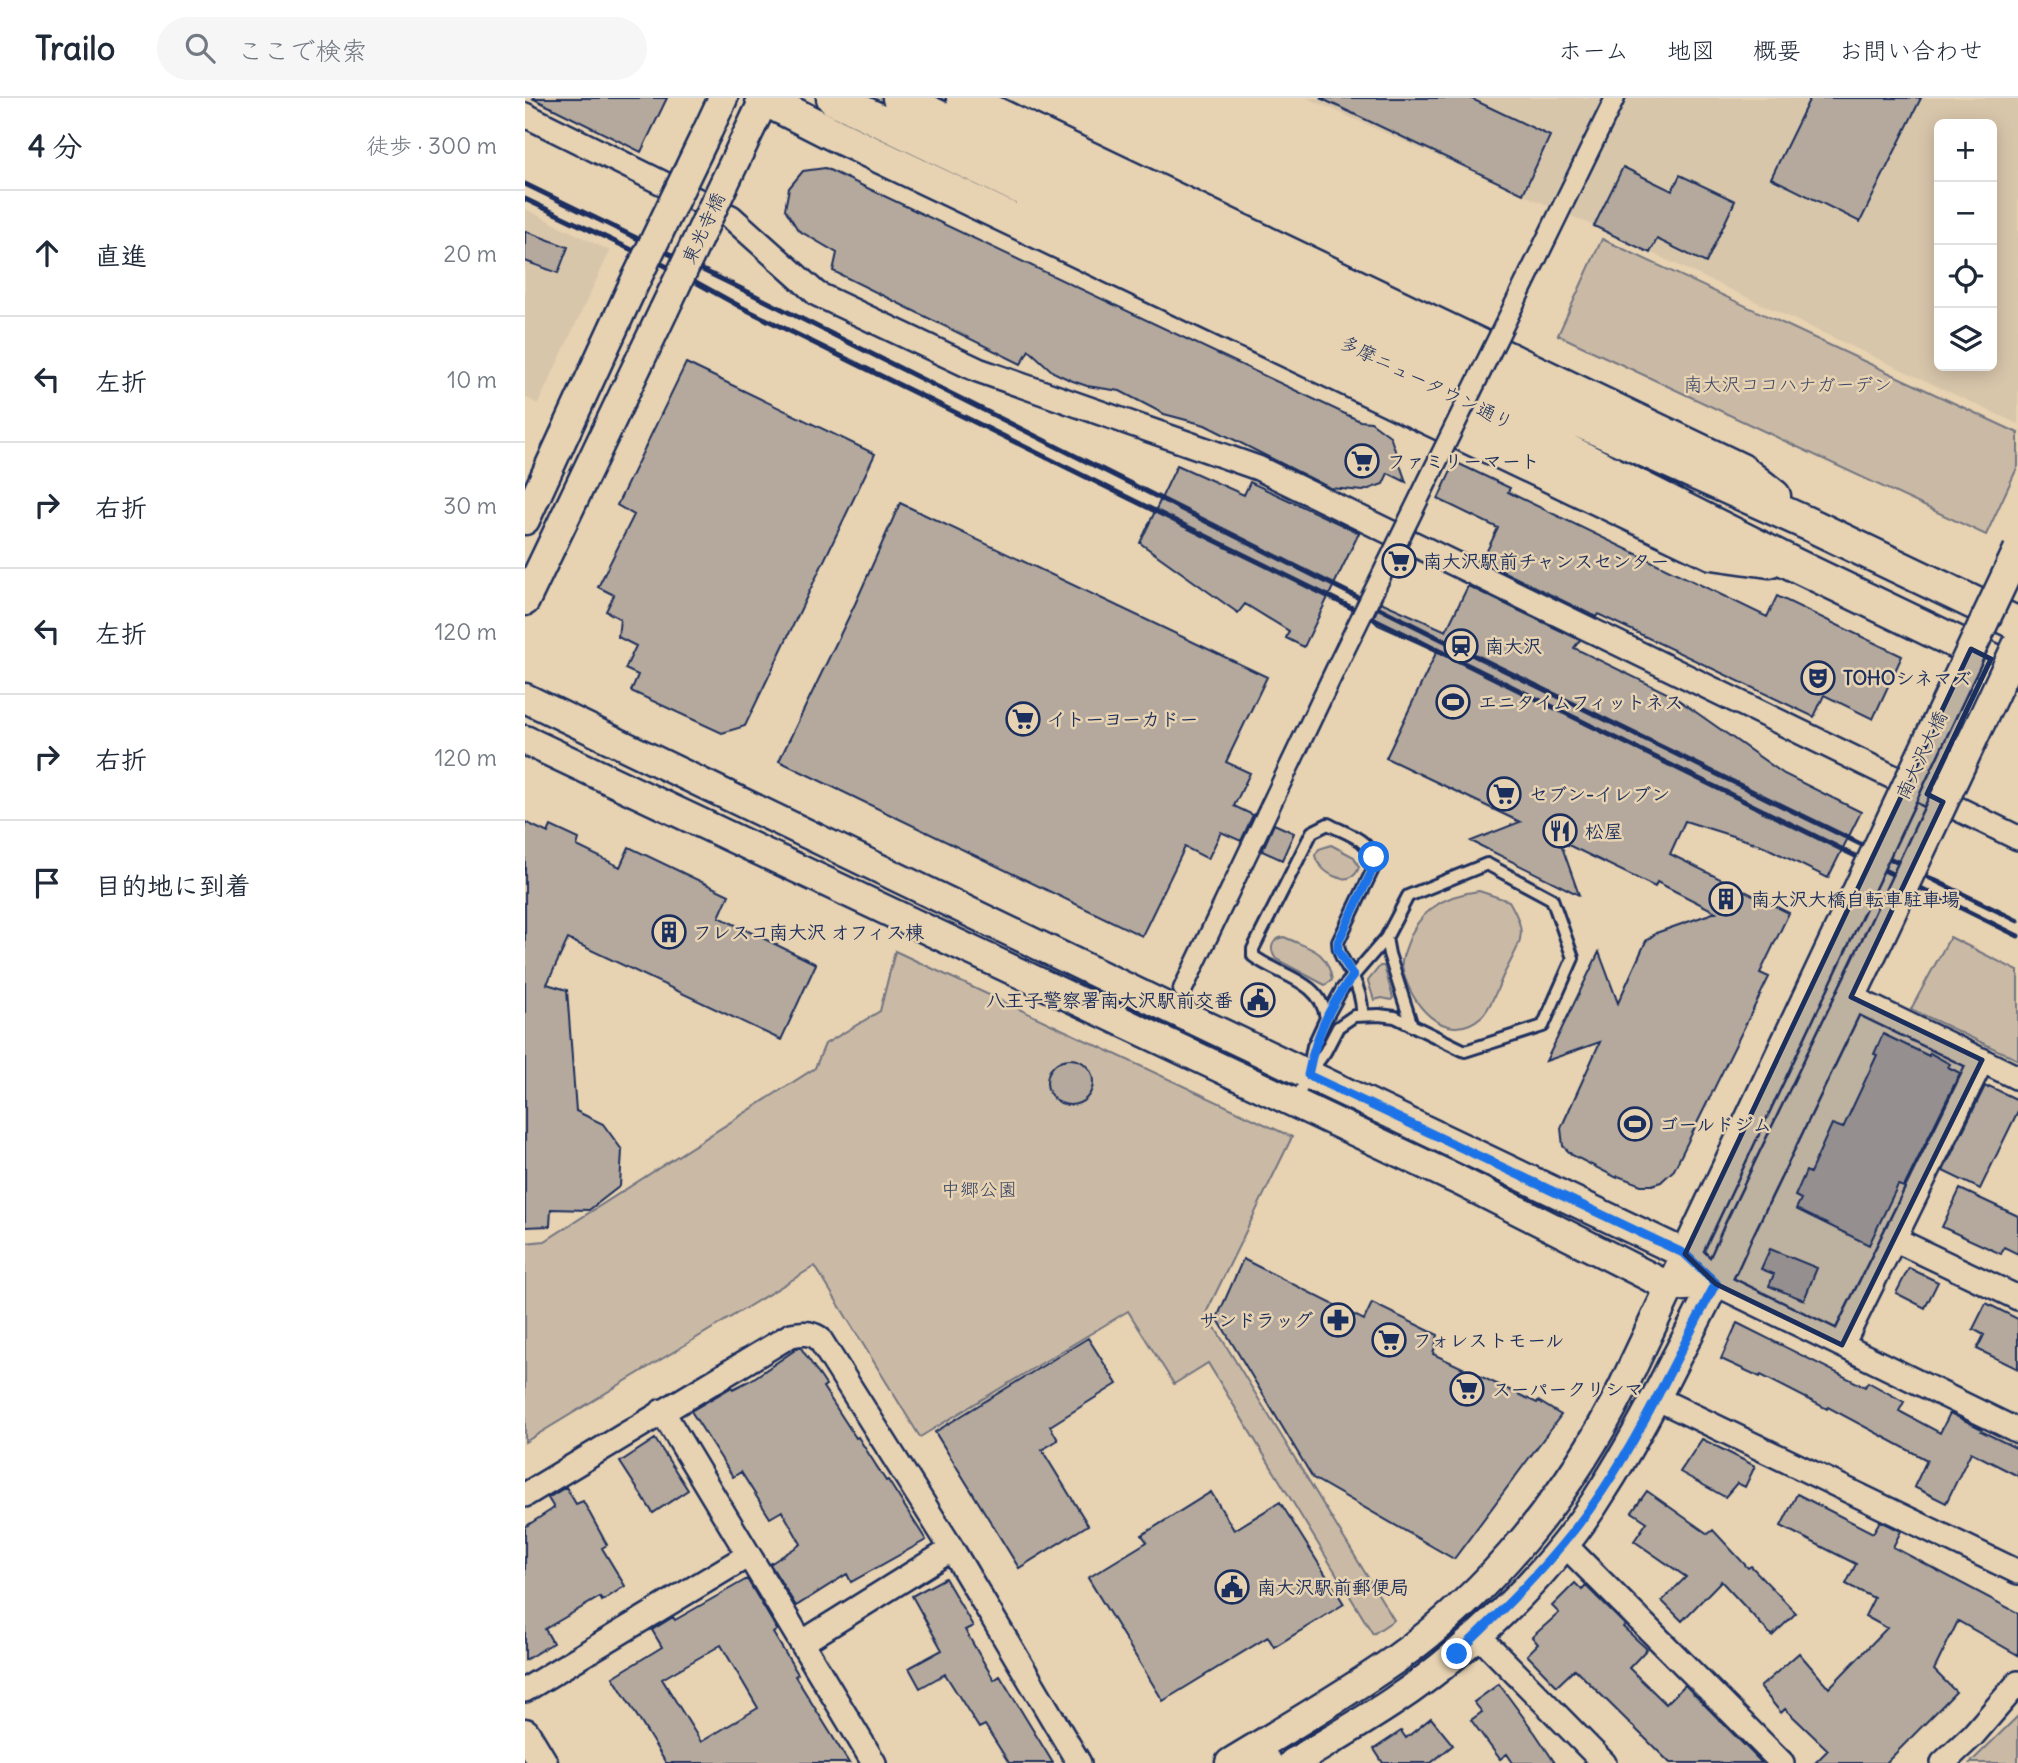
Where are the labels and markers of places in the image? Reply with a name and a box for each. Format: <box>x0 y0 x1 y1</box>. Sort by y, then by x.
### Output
supermarket icon: ファミリーマート <box>1343 442 1381 480</box>
place label: ファミリーマート <box>1387 449 1540 473</box>
supermarket icon: 南大沢駅前チャンスセンター <box>1380 542 1418 580</box>
place label: 南大沢駅前チャンスセンター <box>1423 549 1669 573</box>
station icon: 南大沢 <box>1442 627 1480 665</box>
place label: 南大沢 <box>1485 634 1542 658</box>
theatre icon: TOHOシネマズ <box>1799 659 1837 697</box>
place label: TOHOシネマズ <box>1843 666 1971 690</box>
sports icon: エニタイムフィットネス <box>1434 683 1472 721</box>
place label: エニタイムフィットネス <box>1478 690 1683 714</box>
supermarket icon: イトーヨーカドー <box>1004 700 1042 738</box>
place label: イトーヨーカドー <box>1047 707 1198 731</box>
supermarket icon: セブン-イレブン <box>1485 775 1523 813</box>
place label: セブン-イレブン <box>1529 782 1670 806</box>
restaurant icon: 松屋 <box>1541 812 1579 850</box>
place label: 松屋 <box>1585 819 1623 843</box>
building icon: 南大沢大橋自転車駐車場 <box>1707 880 1745 918</box>
place label: 南大沢大橋自転車駐車場 <box>1751 887 1960 911</box>
building icon: フレスコ南大沢 オフィス棟 <box>650 913 688 951</box>
place label: フレスコ南大沢 オフィス棟 <box>693 920 924 944</box>
public building icon: 八王子警察署南大沢駅前交番 <box>1239 981 1277 1019</box>
place label: 八王子警察署南大沢駅前交番 <box>986 988 1233 1012</box>
sports icon: ゴールドジム <box>1616 1105 1654 1143</box>
place label: ゴールドジム <box>1659 1112 1772 1136</box>
pharmacy icon: サンドラッグ <box>1319 1301 1357 1339</box>
place label: サンドラッグ <box>1199 1308 1313 1332</box>
supermarket icon: フォレストモール <box>1370 1321 1408 1359</box>
place label: フォレストモール <box>1413 1328 1564 1352</box>
supermarket icon: スーパークリシマ <box>1448 1370 1486 1408</box>
place label: スーパークリシマ <box>1492 1377 1643 1401</box>
public building icon: 南大沢駅前郵便局 <box>1213 1568 1251 1606</box>
place label: 南大沢駅前郵便局 <box>1257 1575 1409 1599</box>

